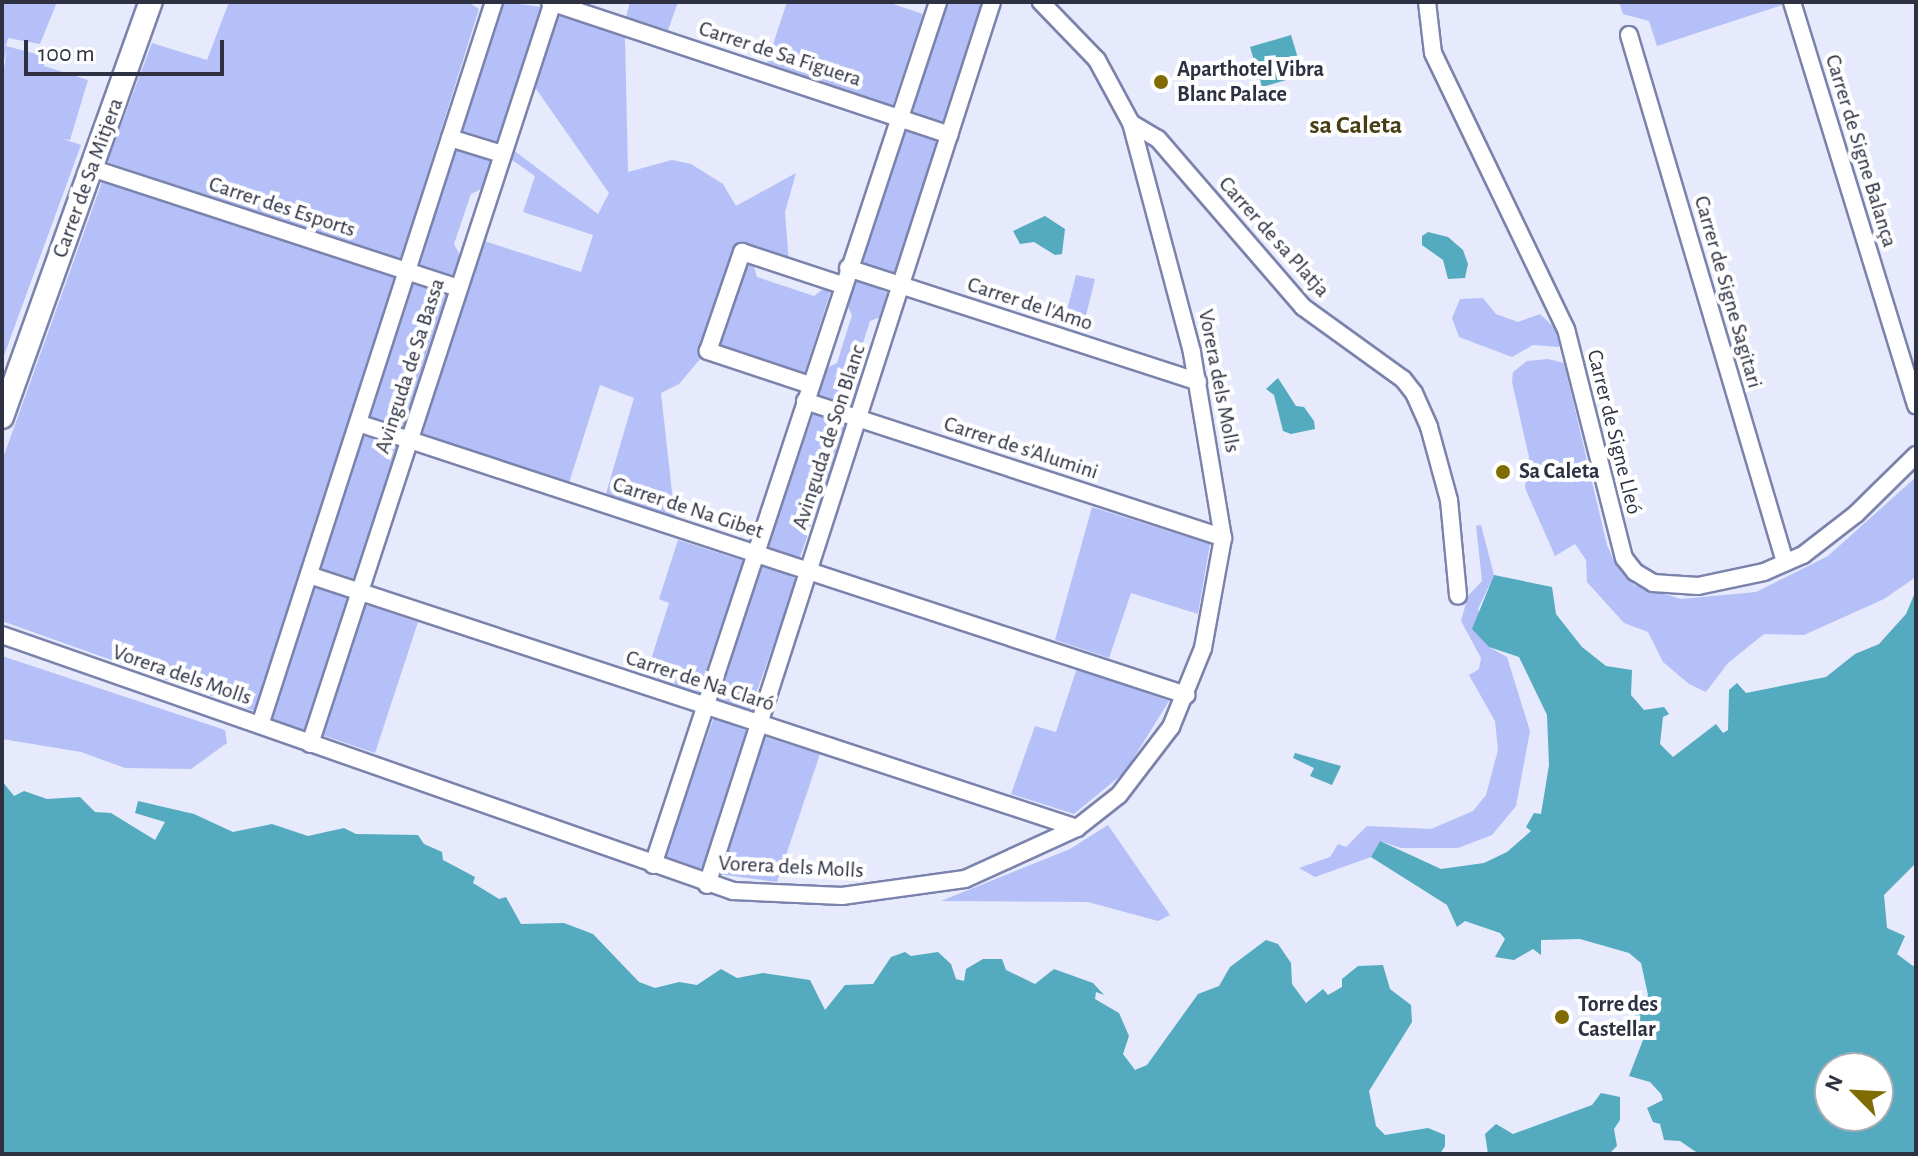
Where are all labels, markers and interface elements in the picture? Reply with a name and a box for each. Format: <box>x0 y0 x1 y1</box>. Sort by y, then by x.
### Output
street label: Carrer de Sa Figuera <box>695 15 865 93</box>
scale bar <box>28 24 228 74</box>
text: 100 m <box>38 42 95 66</box>
street label: Carrer de Signe Balança <box>1819 51 1903 251</box>
place label: Aparthotel Vibra Blanc Palace <box>1177 56 1324 108</box>
marker: Aparthotel Vibra Blanc Palace <box>1152 73 1170 91</box>
street label: Carrer de Sa Mitjera <box>47 95 129 261</box>
district label: sa Caleta <box>1310 110 1402 142</box>
street label: Carrer des Esports <box>205 171 359 243</box>
street label: Carrer de sa Platja <box>1213 171 1335 303</box>
street label: Carrer de Signe Sagitari <box>1688 193 1768 391</box>
street label: Carrer de l'Amo <box>964 271 1096 337</box>
street label: Avinguda de Sa Bassa <box>369 275 451 457</box>
street label: Vorera dels Molls <box>1192 307 1246 455</box>
street label: Avinguda de Son Blanc <box>787 341 871 533</box>
street label: Carrer de Signe Lleó <box>1581 347 1647 517</box>
street label: Carrer de s'Alumini <box>940 411 1102 485</box>
place label: Sa Caleta <box>1519 459 1600 485</box>
marker: Sa Caleta <box>1494 463 1512 481</box>
street label: Carrer de Na Gibet <box>609 471 767 545</box>
street label: Vorera dels Molls <box>109 639 255 711</box>
street label: Carrer de Na Claró <box>622 645 778 717</box>
street label: Vorera dels Molls <box>718 850 864 884</box>
place label: Torre des Castellar <box>1578 991 1658 1042</box>
marker: Torre des Castellar <box>1553 1008 1571 1026</box>
north arrow <box>1814 1052 1894 1132</box>
text: N <box>1821 1072 1847 1095</box>

